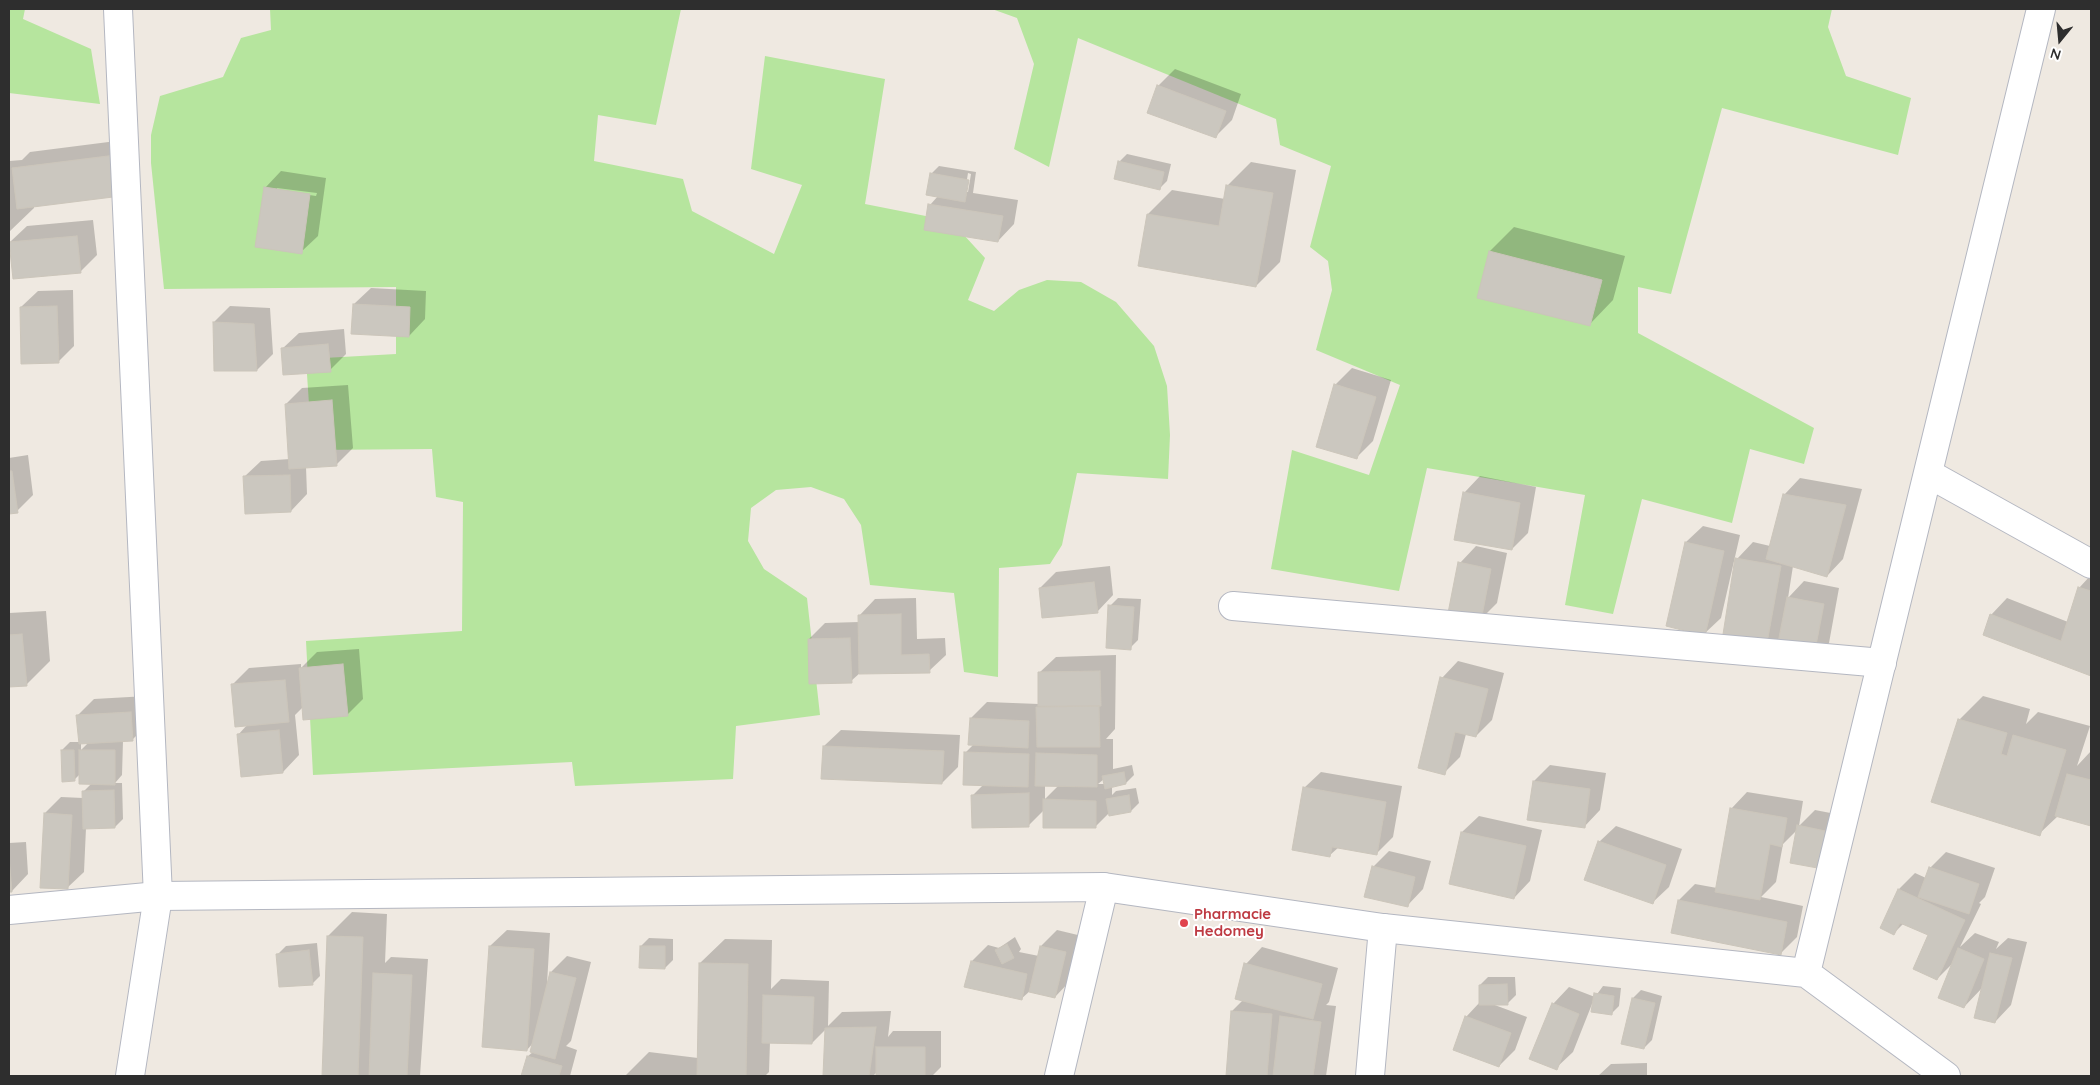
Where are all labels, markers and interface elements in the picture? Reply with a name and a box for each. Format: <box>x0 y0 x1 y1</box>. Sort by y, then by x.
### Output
north arrow <box>2035 15 2085 65</box>
text: N <box>2048 44 2063 64</box>
place label: Pharmacie Hedomey <box>1194 905 1271 940</box>
marker: Pharmacie Hedomey <box>1178 917 1190 929</box>

